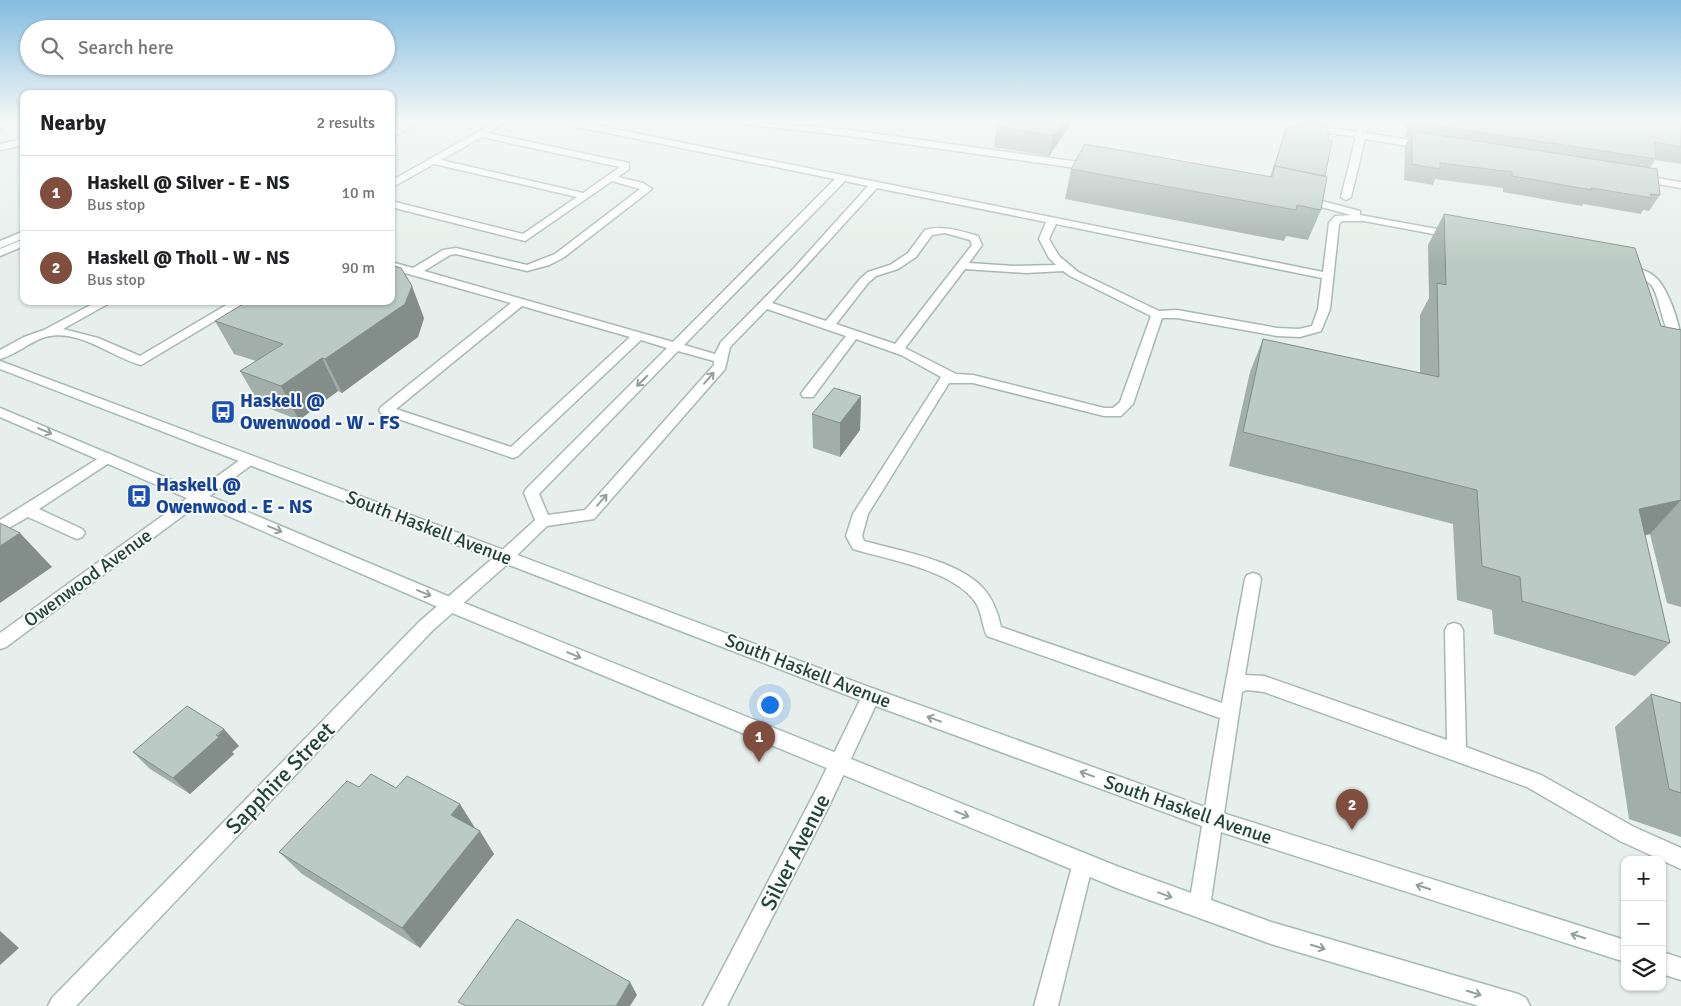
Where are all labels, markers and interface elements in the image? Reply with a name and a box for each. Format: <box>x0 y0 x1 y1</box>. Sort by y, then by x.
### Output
search box <box>20 20 395 75</box>
icon: search <box>38 34 66 62</box>
text: Search here <box>78 36 174 60</box>
text: Nearby <box>40 110 106 136</box>
text: 2 results <box>316 113 375 133</box>
text: Haskell @ Silver - E - NS <box>87 171 290 195</box>
text: 1 <box>52 183 60 203</box>
text: 10 m <box>341 183 375 203</box>
text: Bus stop <box>87 195 145 215</box>
text: Haskell @ Tholl - W - NS <box>87 246 290 270</box>
text: 2 <box>52 258 60 278</box>
text: 90 m <box>341 258 375 278</box>
text: Bus stop <box>87 270 145 290</box>
one-way arrow <box>703 372 715 385</box>
one-way arrow <box>636 374 648 387</box>
place label: Haskell @ Owenwood - W - FS <box>240 389 400 435</box>
bus stop icon: Haskell @ Owenwood - W - FS <box>210 399 236 425</box>
one-way arrow <box>37 427 52 437</box>
place label: Haskell @ Owenwood - E - NS <box>156 473 313 519</box>
bus stop icon: Haskell @ Owenwood - E - NS <box>126 483 152 509</box>
street label: South Haskell Avenue <box>343 485 515 571</box>
one-way arrow <box>596 494 607 507</box>
street label: Owenwood Avenue <box>19 523 157 633</box>
one-way arrow <box>267 525 282 535</box>
one-way arrow <box>416 589 431 599</box>
street label: South Haskell Avenue <box>722 628 894 714</box>
one-way arrow <box>566 651 581 661</box>
your location <box>757 692 783 718</box>
one-way arrow <box>927 714 942 723</box>
street label: Sapphire Street <box>220 716 340 840</box>
pin: 1 <box>743 721 775 762</box>
one-way arrow <box>1080 769 1095 778</box>
street label: South Haskell Avenue <box>1101 770 1275 850</box>
street label: Silver Avenue <box>754 789 836 915</box>
pin: 2 <box>1336 789 1368 830</box>
one-way arrow <box>954 810 969 820</box>
map controls <box>1621 856 1666 991</box>
button: + <box>1621 856 1666 901</box>
one-way arrow <box>1416 882 1432 891</box>
one-way arrow <box>1157 891 1172 900</box>
button: − <box>1621 901 1666 946</box>
one-way arrow <box>1571 931 1587 940</box>
one-way arrow <box>1310 942 1326 952</box>
button: layers <box>1621 946 1666 991</box>
one-way arrow <box>1465 988 1481 998</box>

